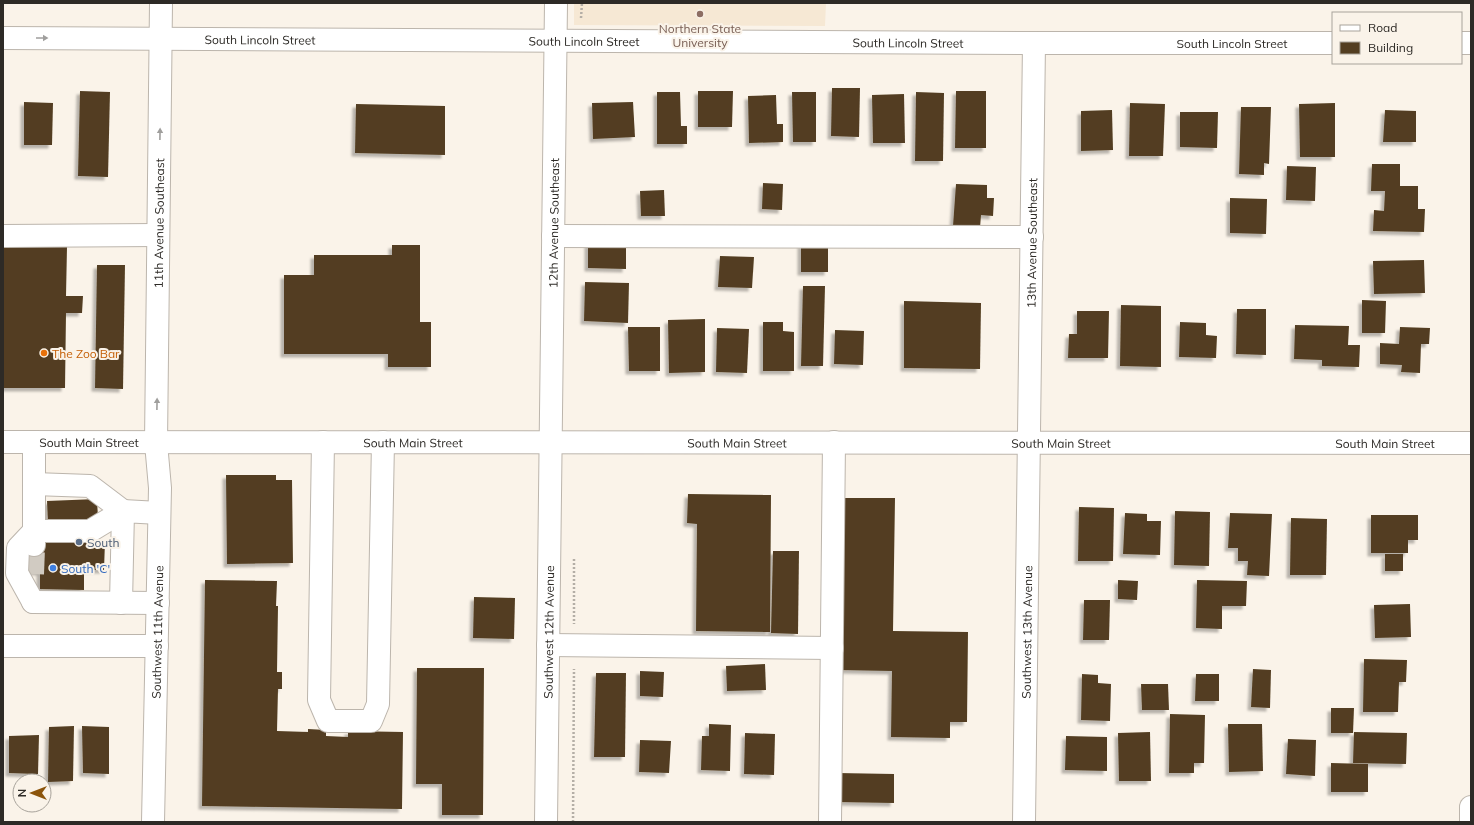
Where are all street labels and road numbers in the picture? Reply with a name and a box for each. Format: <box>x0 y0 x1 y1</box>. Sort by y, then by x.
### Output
street label: South Lincoln Street <box>204 31 316 47</box>
street label: South Lincoln Street <box>528 33 640 49</box>
street label: South Lincoln Street <box>852 35 964 50</box>
street label: South Lincoln Street <box>1176 36 1288 51</box>
street label: 11th Avenue Southeast <box>150 158 167 288</box>
street label: 12th Avenue Southeast <box>545 158 562 288</box>
street label: 13th Avenue Southeast <box>1023 178 1040 308</box>
street label: South Main Street <box>39 435 139 450</box>
street label: South Main Street <box>363 435 463 450</box>
street label: South Main Street <box>687 435 787 450</box>
street label: South Main Street <box>1011 435 1111 450</box>
street label: South Main Street <box>1335 435 1435 450</box>
street label: Southwest 11th Avenue <box>148 565 166 699</box>
street label: Southwest 12th Avenue <box>540 565 557 699</box>
street label: Southwest 13th Avenue <box>1018 565 1035 699</box>

